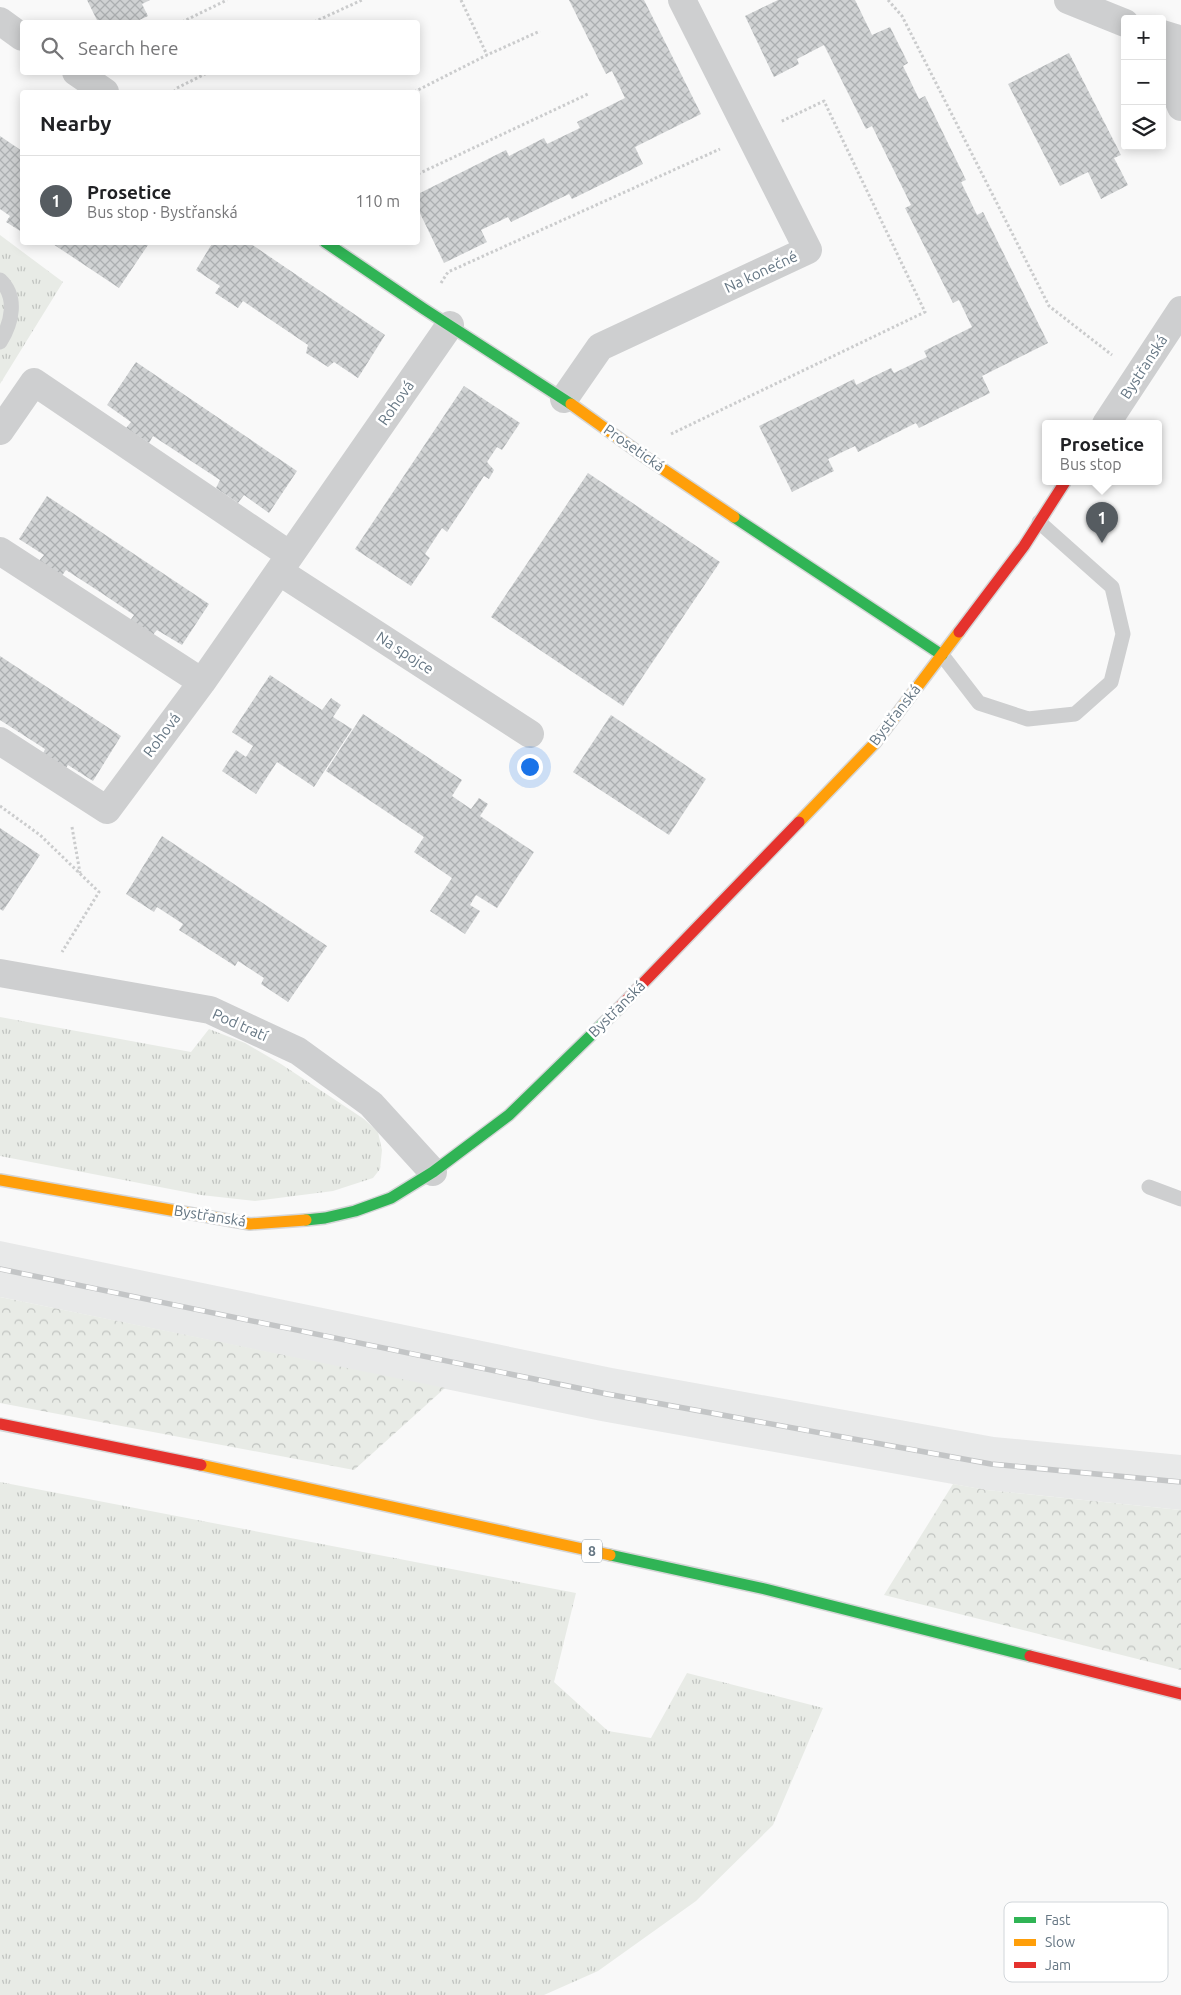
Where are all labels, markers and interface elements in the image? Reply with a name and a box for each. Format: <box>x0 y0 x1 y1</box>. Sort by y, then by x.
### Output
map controls <box>1121 15 1166 150</box>
button: + <box>1121 15 1166 60</box>
search box <box>20 20 420 75</box>
icon: search <box>38 34 66 62</box>
text: Search here <box>78 37 178 59</box>
button: − <box>1121 60 1166 105</box>
button: layers <box>1121 105 1166 150</box>
text: Nearby <box>40 111 111 135</box>
text: Prosetice <box>87 181 171 203</box>
text: 1 <box>51 192 61 210</box>
text: 110 m <box>355 192 400 210</box>
text: Bus stop · Bystřanská <box>87 203 238 221</box>
street label: Na konečné <box>722 247 800 296</box>
street label: Bystřanská <box>1117 332 1171 402</box>
street label: Rohová <box>374 377 417 428</box>
popup <box>1042 420 1162 485</box>
street label: Prosetická <box>601 421 668 475</box>
text: Prosetice <box>1060 433 1144 455</box>
text: Bus stop <box>1060 455 1122 473</box>
pin: 1 <box>1086 502 1118 543</box>
street label: Na spojce <box>373 628 437 677</box>
street label: Bystřanská <box>865 681 924 749</box>
street label: Rohová <box>140 709 184 760</box>
your location <box>517 754 543 780</box>
street label: Bystřanská <box>585 977 648 1040</box>
street label: Pod tratí <box>210 1005 271 1044</box>
street label: Bystřanská <box>173 1201 247 1230</box>
road number: 8 <box>582 1540 602 1562</box>
legend <box>1004 1902 1168 1982</box>
text: Fast <box>1045 1912 1071 1928</box>
text: Slow <box>1045 1934 1075 1950</box>
text: Jam <box>1045 1957 1071 1973</box>

